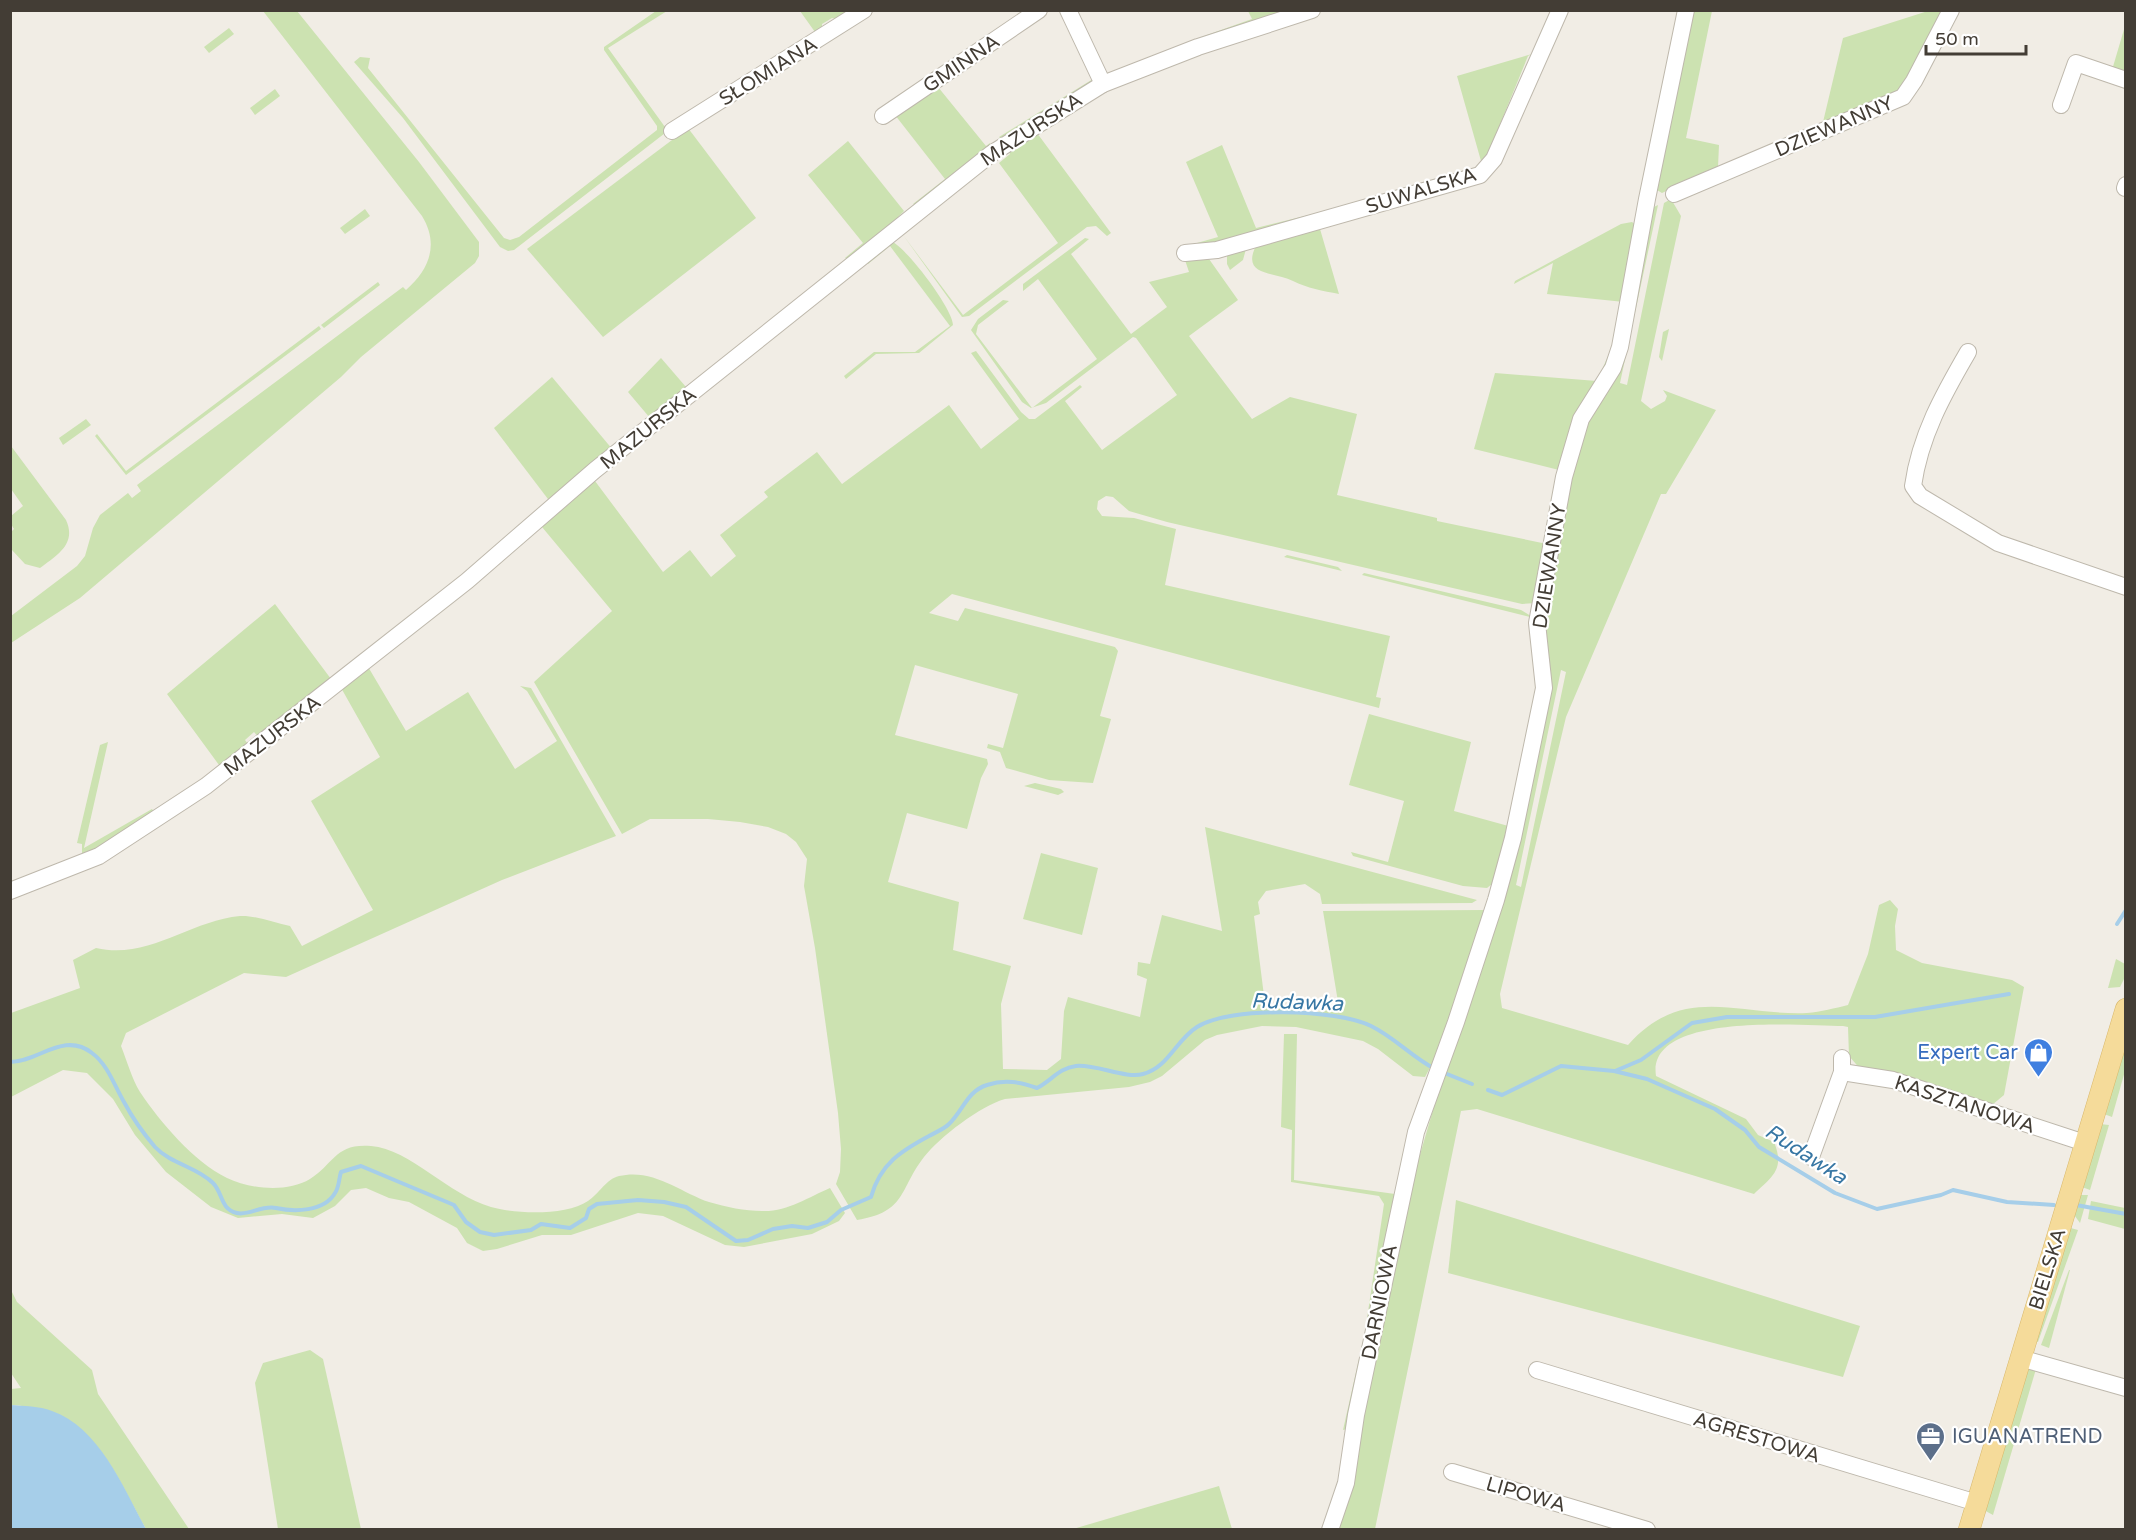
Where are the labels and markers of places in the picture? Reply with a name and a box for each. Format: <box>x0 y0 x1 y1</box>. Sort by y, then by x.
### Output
shop icon: Expert Car <box>2023 1036 2055 1078</box>
place label: Expert Car <box>1917 1041 2018 1065</box>
office icon: IGUANATREND <box>1915 1420 1947 1462</box>
place label: IGUANATREND <box>1952 1425 2103 1449</box>

